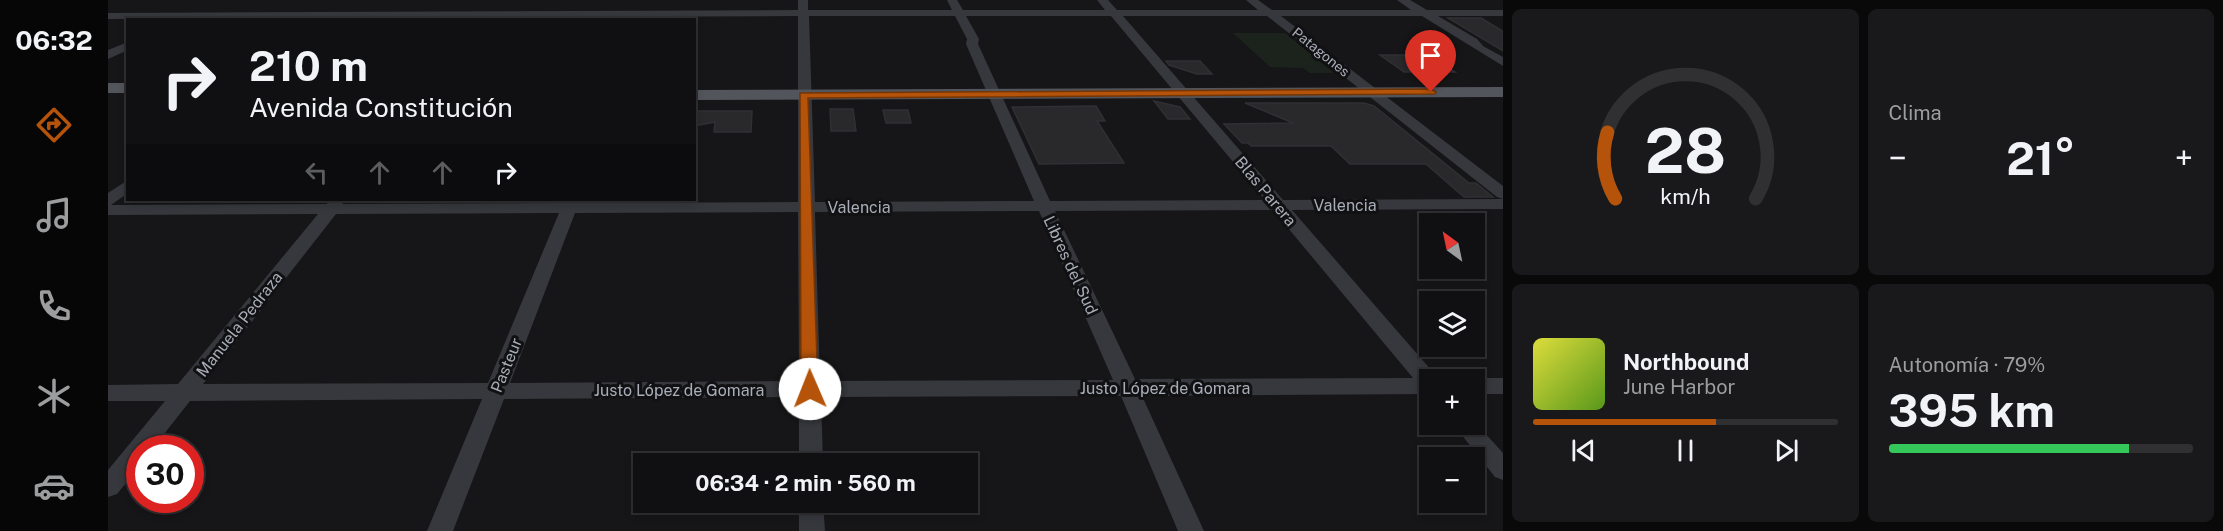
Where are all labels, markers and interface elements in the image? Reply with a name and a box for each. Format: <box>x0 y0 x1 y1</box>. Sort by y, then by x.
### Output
text: 06:32 <box>15 24 93 56</box>
street label: Patagones <box>1289 24 1353 80</box>
pin <box>1405 30 1456 92</box>
icon: arrive <box>1414 39 1447 72</box>
text: 210 m <box>249 41 368 90</box>
icon: right <box>150 42 228 120</box>
text: Avenida Constitución <box>249 91 513 123</box>
text: Clima <box>1889 101 1942 125</box>
icon: directions <box>33 104 75 146</box>
text: 28 <box>1645 114 1726 187</box>
text: 21° <box>2006 132 2075 185</box>
text: − <box>1889 139 1907 177</box>
text: + <box>2175 139 2193 177</box>
street label: Blas Parera <box>1231 153 1300 230</box>
icon: left <box>300 156 333 189</box>
icon: ahead <box>363 156 396 189</box>
icon: ahead <box>426 156 459 189</box>
icon: right <box>489 156 522 189</box>
text: km/h <box>1660 184 1710 209</box>
icon: music <box>33 194 75 236</box>
street label: Valencia <box>1313 196 1377 215</box>
street label: Valencia <box>827 198 891 217</box>
street label: Libres del Sud <box>1039 213 1102 318</box>
north arrow <box>1419 213 1485 279</box>
map controls <box>1419 213 1485 513</box>
street label: Manuela Pedraza <box>192 268 286 381</box>
icon: phone <box>33 285 75 327</box>
button: layers <box>1419 291 1485 357</box>
street label: Pasteur <box>487 335 526 395</box>
text: Northbound <box>1623 349 1749 375</box>
text: Autonomía · 79% <box>1889 353 2045 377</box>
position arrow <box>778 357 842 421</box>
button: + <box>1419 369 1485 435</box>
icon: climate <box>33 375 75 417</box>
text: June Harbor <box>1623 375 1735 399</box>
street label: Justo López de Gomara <box>1080 379 1250 398</box>
street label: Justo López de Gomara <box>594 381 764 400</box>
text: 395 km <box>1889 384 2055 437</box>
icon: previous <box>1567 434 1600 467</box>
icon: pause <box>1669 434 1702 467</box>
icon: next <box>1770 434 1803 467</box>
speed limit sign: 30 <box>126 435 204 513</box>
button: − <box>1419 447 1485 513</box>
icon: car <box>33 465 75 507</box>
text: 06:34 · 2 min · 560 m <box>695 470 916 496</box>

